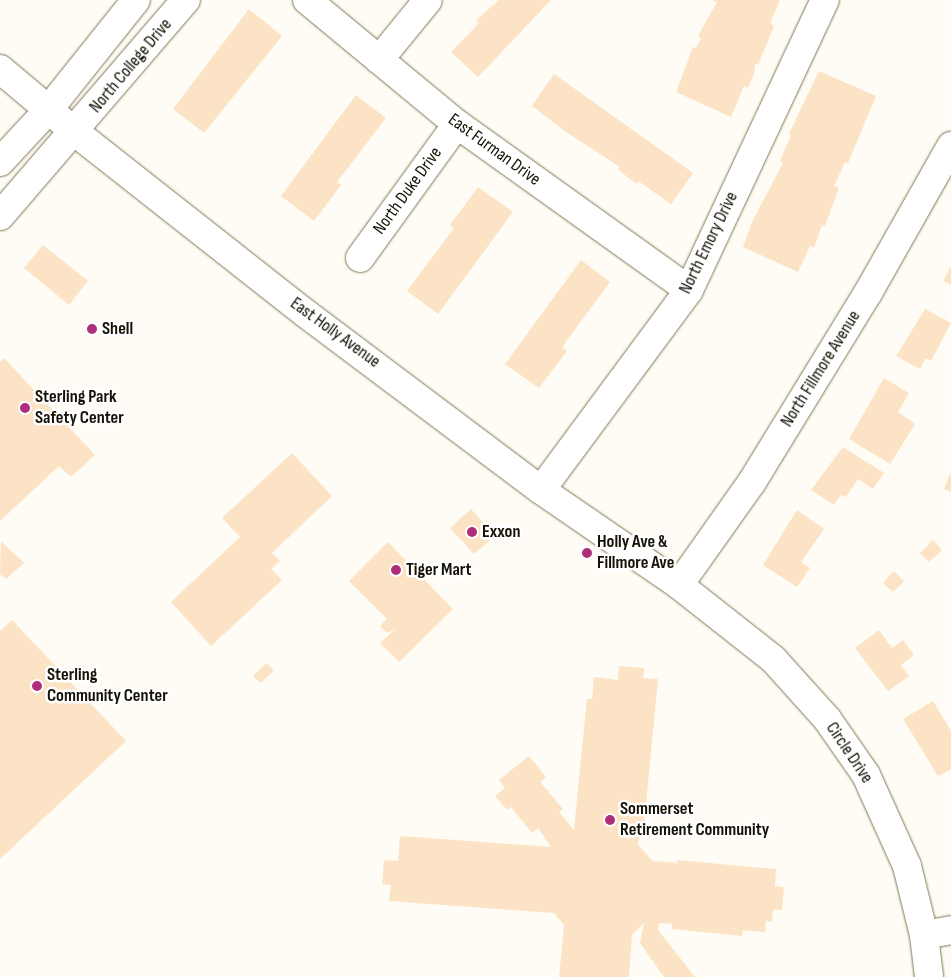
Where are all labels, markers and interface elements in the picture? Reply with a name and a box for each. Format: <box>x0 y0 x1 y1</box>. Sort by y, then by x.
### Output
street label: North College Drive <box>85 14 177 118</box>
street label: East Furman Drive <box>444 109 544 191</box>
street label: North Duke Drive <box>369 143 447 239</box>
street label: North Emory Drive <box>675 188 743 298</box>
street label: East Holly Avenue <box>286 293 384 373</box>
street label: North Fillmore Avenue <box>777 307 865 431</box>
place label: Shell <box>102 318 133 340</box>
marker: Shell <box>86 323 98 335</box>
place label: Sterling Park Safety Center <box>35 387 124 429</box>
marker: Sterling Park Safety Center <box>19 402 31 414</box>
place label: Exxon <box>482 521 520 543</box>
marker: Exxon <box>466 526 478 538</box>
place label: Holly Ave & Fillmore Ave <box>597 532 674 574</box>
marker: Holly Ave & Fillmore Ave <box>581 547 593 559</box>
place label: Tiger Mart <box>406 559 472 581</box>
marker: Tiger Mart <box>390 564 402 576</box>
place label: Sterling Community Center <box>47 665 168 708</box>
marker: Sterling Community Center <box>31 680 43 692</box>
street label: Circle Drive <box>821 718 877 788</box>
place label: Sommerset Retirement Community <box>620 799 769 842</box>
marker: Sommerset Retirement Community <box>604 814 616 826</box>

